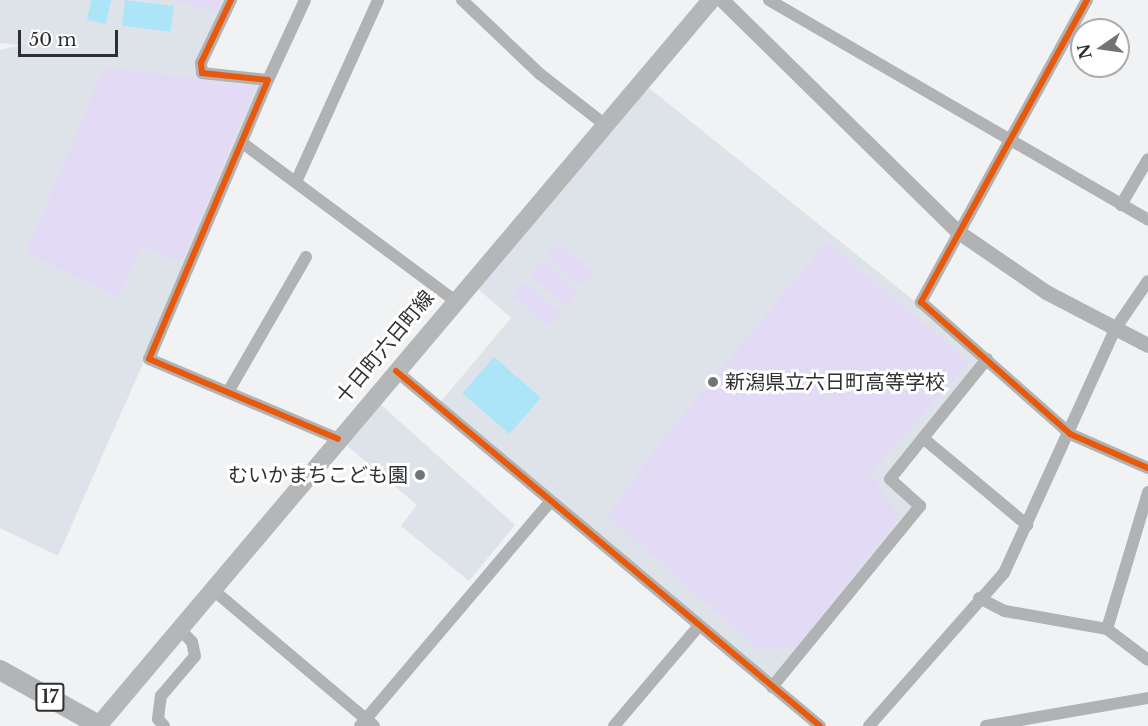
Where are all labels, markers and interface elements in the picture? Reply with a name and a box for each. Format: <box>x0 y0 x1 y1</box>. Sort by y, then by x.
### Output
scale bar <box>21 18 122 56</box>
north arrow <box>1070 18 1130 78</box>
text: 50 m <box>29 29 77 51</box>
text: N <box>1073 42 1096 61</box>
street label: 十日町六日町線 <box>331 286 439 408</box>
place label: 新潟県立六日町高等学校 <box>725 370 945 394</box>
marker: 新潟県立六日町高等学校 <box>706 375 720 389</box>
place label: むいかまちこども園 <box>228 463 408 487</box>
marker: むいかまちこども園 <box>413 468 427 482</box>
road number: 17 <box>35 682 65 712</box>

